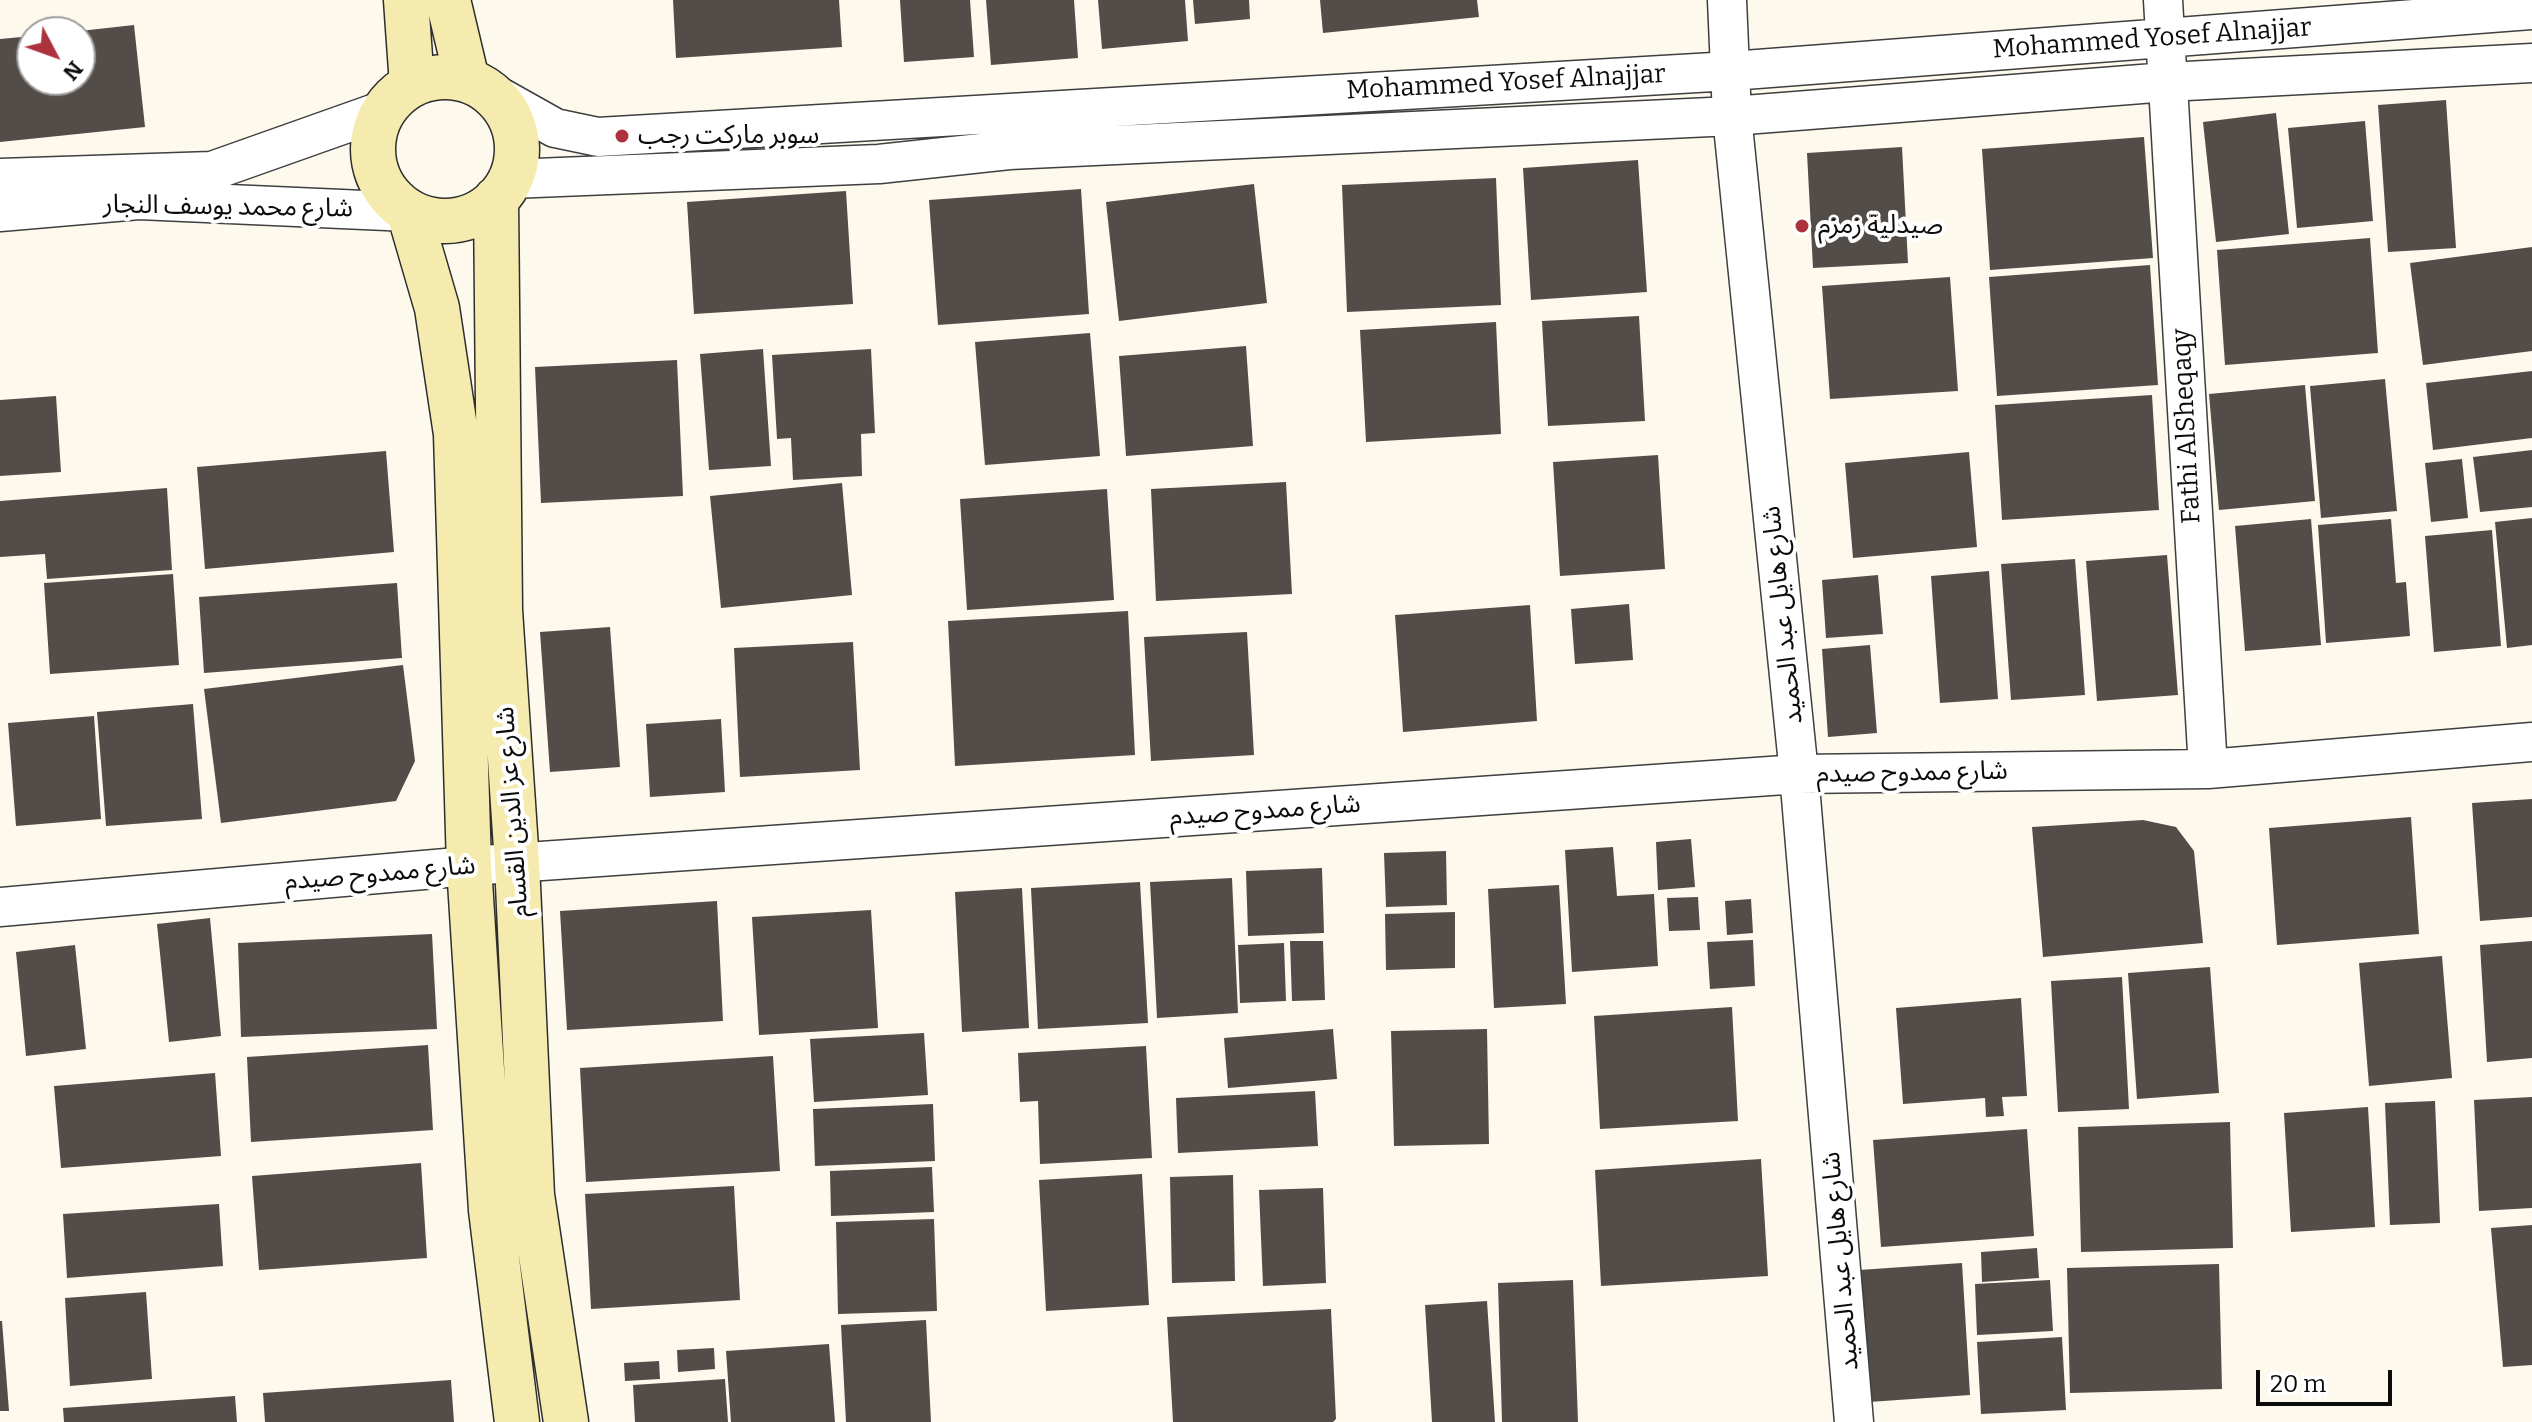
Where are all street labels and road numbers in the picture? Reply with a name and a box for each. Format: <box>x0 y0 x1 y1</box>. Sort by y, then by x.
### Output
street label: Mohammed Yosef Alnajjar <box>1992 12 2312 66</box>
street label: Mohammed Yosef Alnajjar <box>1346 59 1666 107</box>
street label: شارع محمد يوسف النجار <box>103 189 353 225</box>
street label: Fathi AlSheqaqy <box>2166 327 2208 525</box>
street label: شارع هايل عبد الحميد <box>1756 504 1810 726</box>
street label: شارع عز الدين القسام <box>490 706 536 918</box>
street label: شارع ممدوح صيدم <box>1816 756 2008 790</box>
street label: شارع ممدوح صيدم <box>1168 789 1362 833</box>
street label: شارع ممدوح صيدم <box>283 850 477 898</box>
street label: شارع هايل عبد الحميد <box>1816 1150 1866 1372</box>

